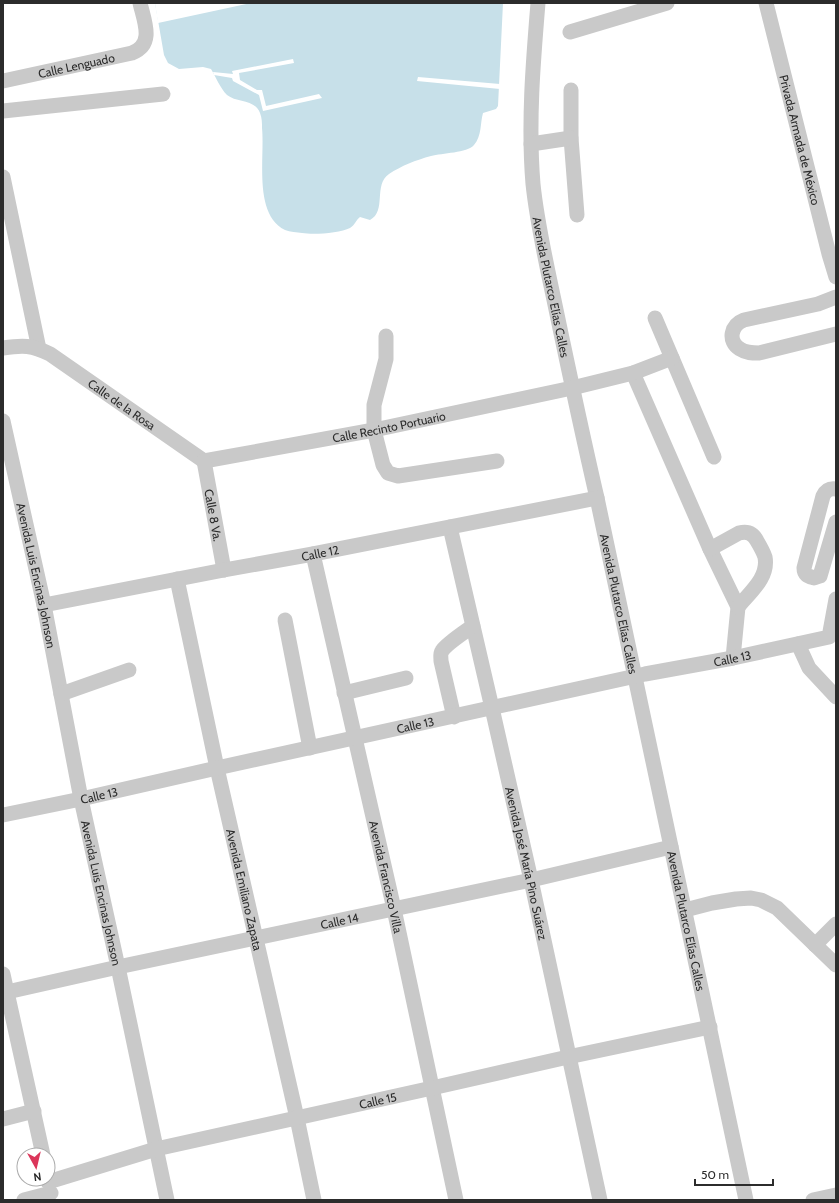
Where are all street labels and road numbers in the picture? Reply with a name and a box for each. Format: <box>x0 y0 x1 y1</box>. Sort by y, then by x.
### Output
street label: Calle Lenguado <box>37 49 116 81</box>
street label: Privada Armada de México <box>777 73 824 207</box>
street label: Avenida Plutarco Elías Calles <box>530 216 573 359</box>
street label: Calle de la Rosa <box>85 375 159 433</box>
street label: Calle Recinto Portuario <box>331 408 447 445</box>
street label: Calle 8 Va. <box>202 488 226 542</box>
street label: Avenida Luis Encinas Johnson <box>14 501 60 650</box>
street label: Avenida Plutarco Elías Calles <box>597 532 642 675</box>
street label: Calle 12 <box>300 542 340 563</box>
street label: Calle 13 <box>712 647 752 669</box>
street label: Calle 13 <box>395 713 435 736</box>
street label: Calle 13 <box>79 783 119 806</box>
street label: Avenida José María Pino Suárez <box>503 785 551 942</box>
street label: Avenida Luis Encinas Johnson <box>78 819 125 967</box>
street label: Avenida Francisco Villa <box>367 819 406 935</box>
street label: Avenida Emiliano Zapata <box>224 827 266 952</box>
street label: Avenida Plutarco Elías Calles <box>665 849 709 992</box>
street label: Calle 14 <box>319 909 360 932</box>
street label: Calle 15 <box>358 1089 398 1111</box>

